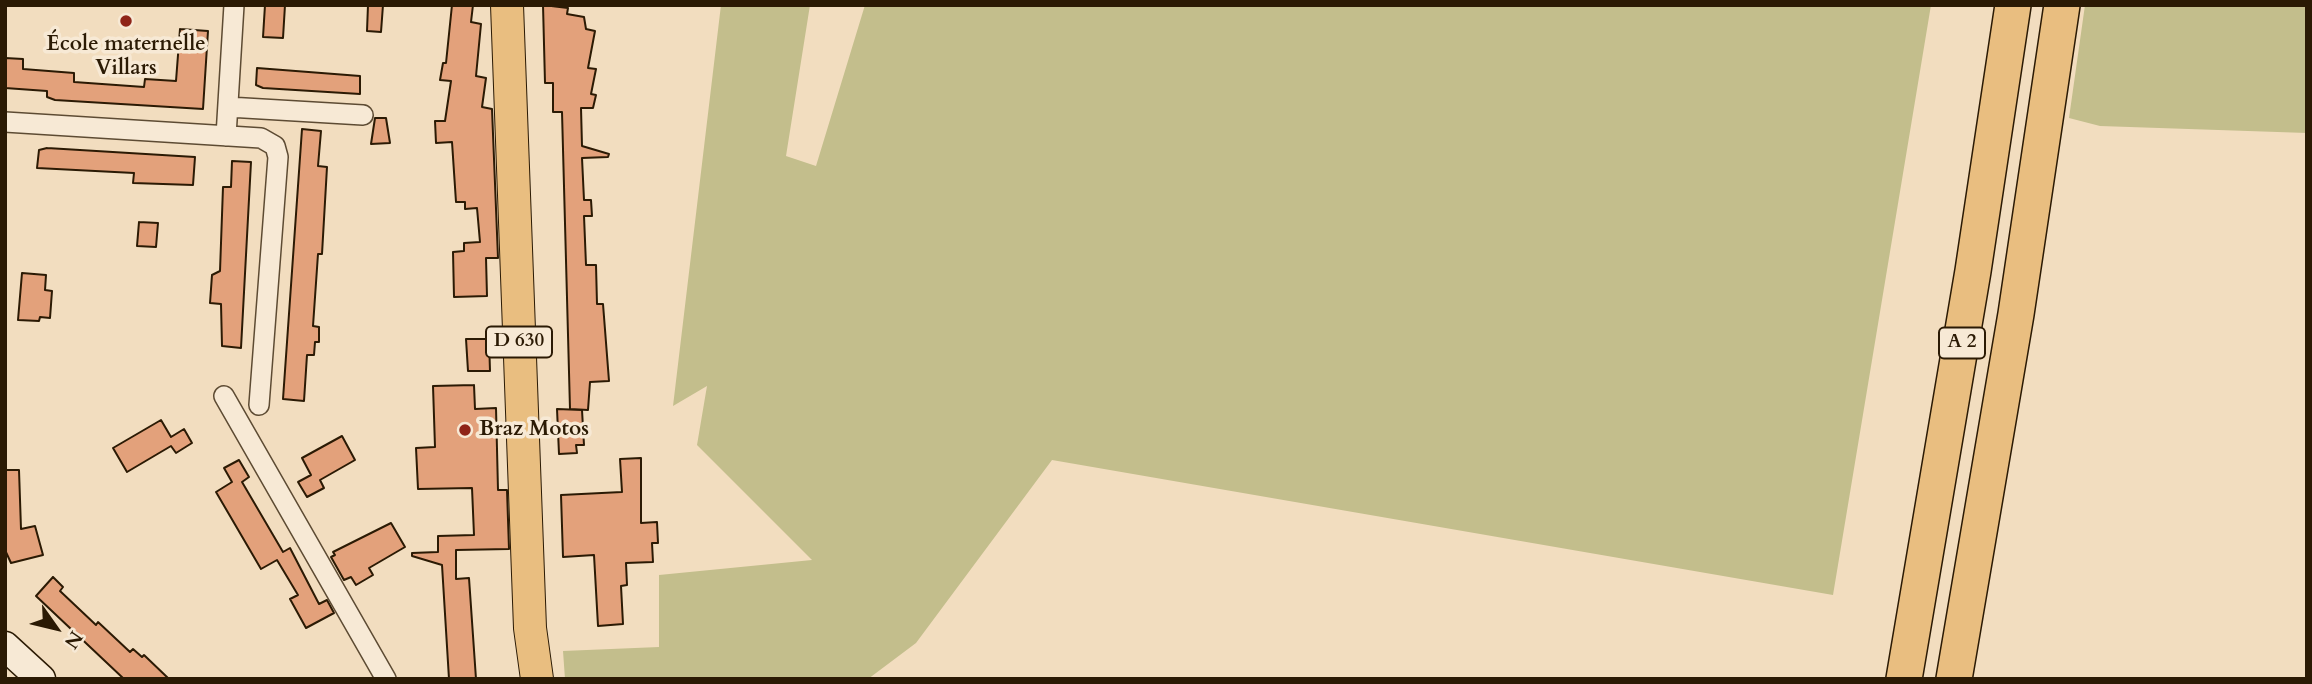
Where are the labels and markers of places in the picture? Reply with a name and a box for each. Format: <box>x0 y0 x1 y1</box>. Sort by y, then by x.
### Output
marker: École maternelle Villars <box>118 13 134 29</box>
place label: École maternelle Villars <box>46 32 206 82</box>
place label: Braz Motos <box>479 417 589 443</box>
marker: Braz Motos <box>457 422 473 438</box>

